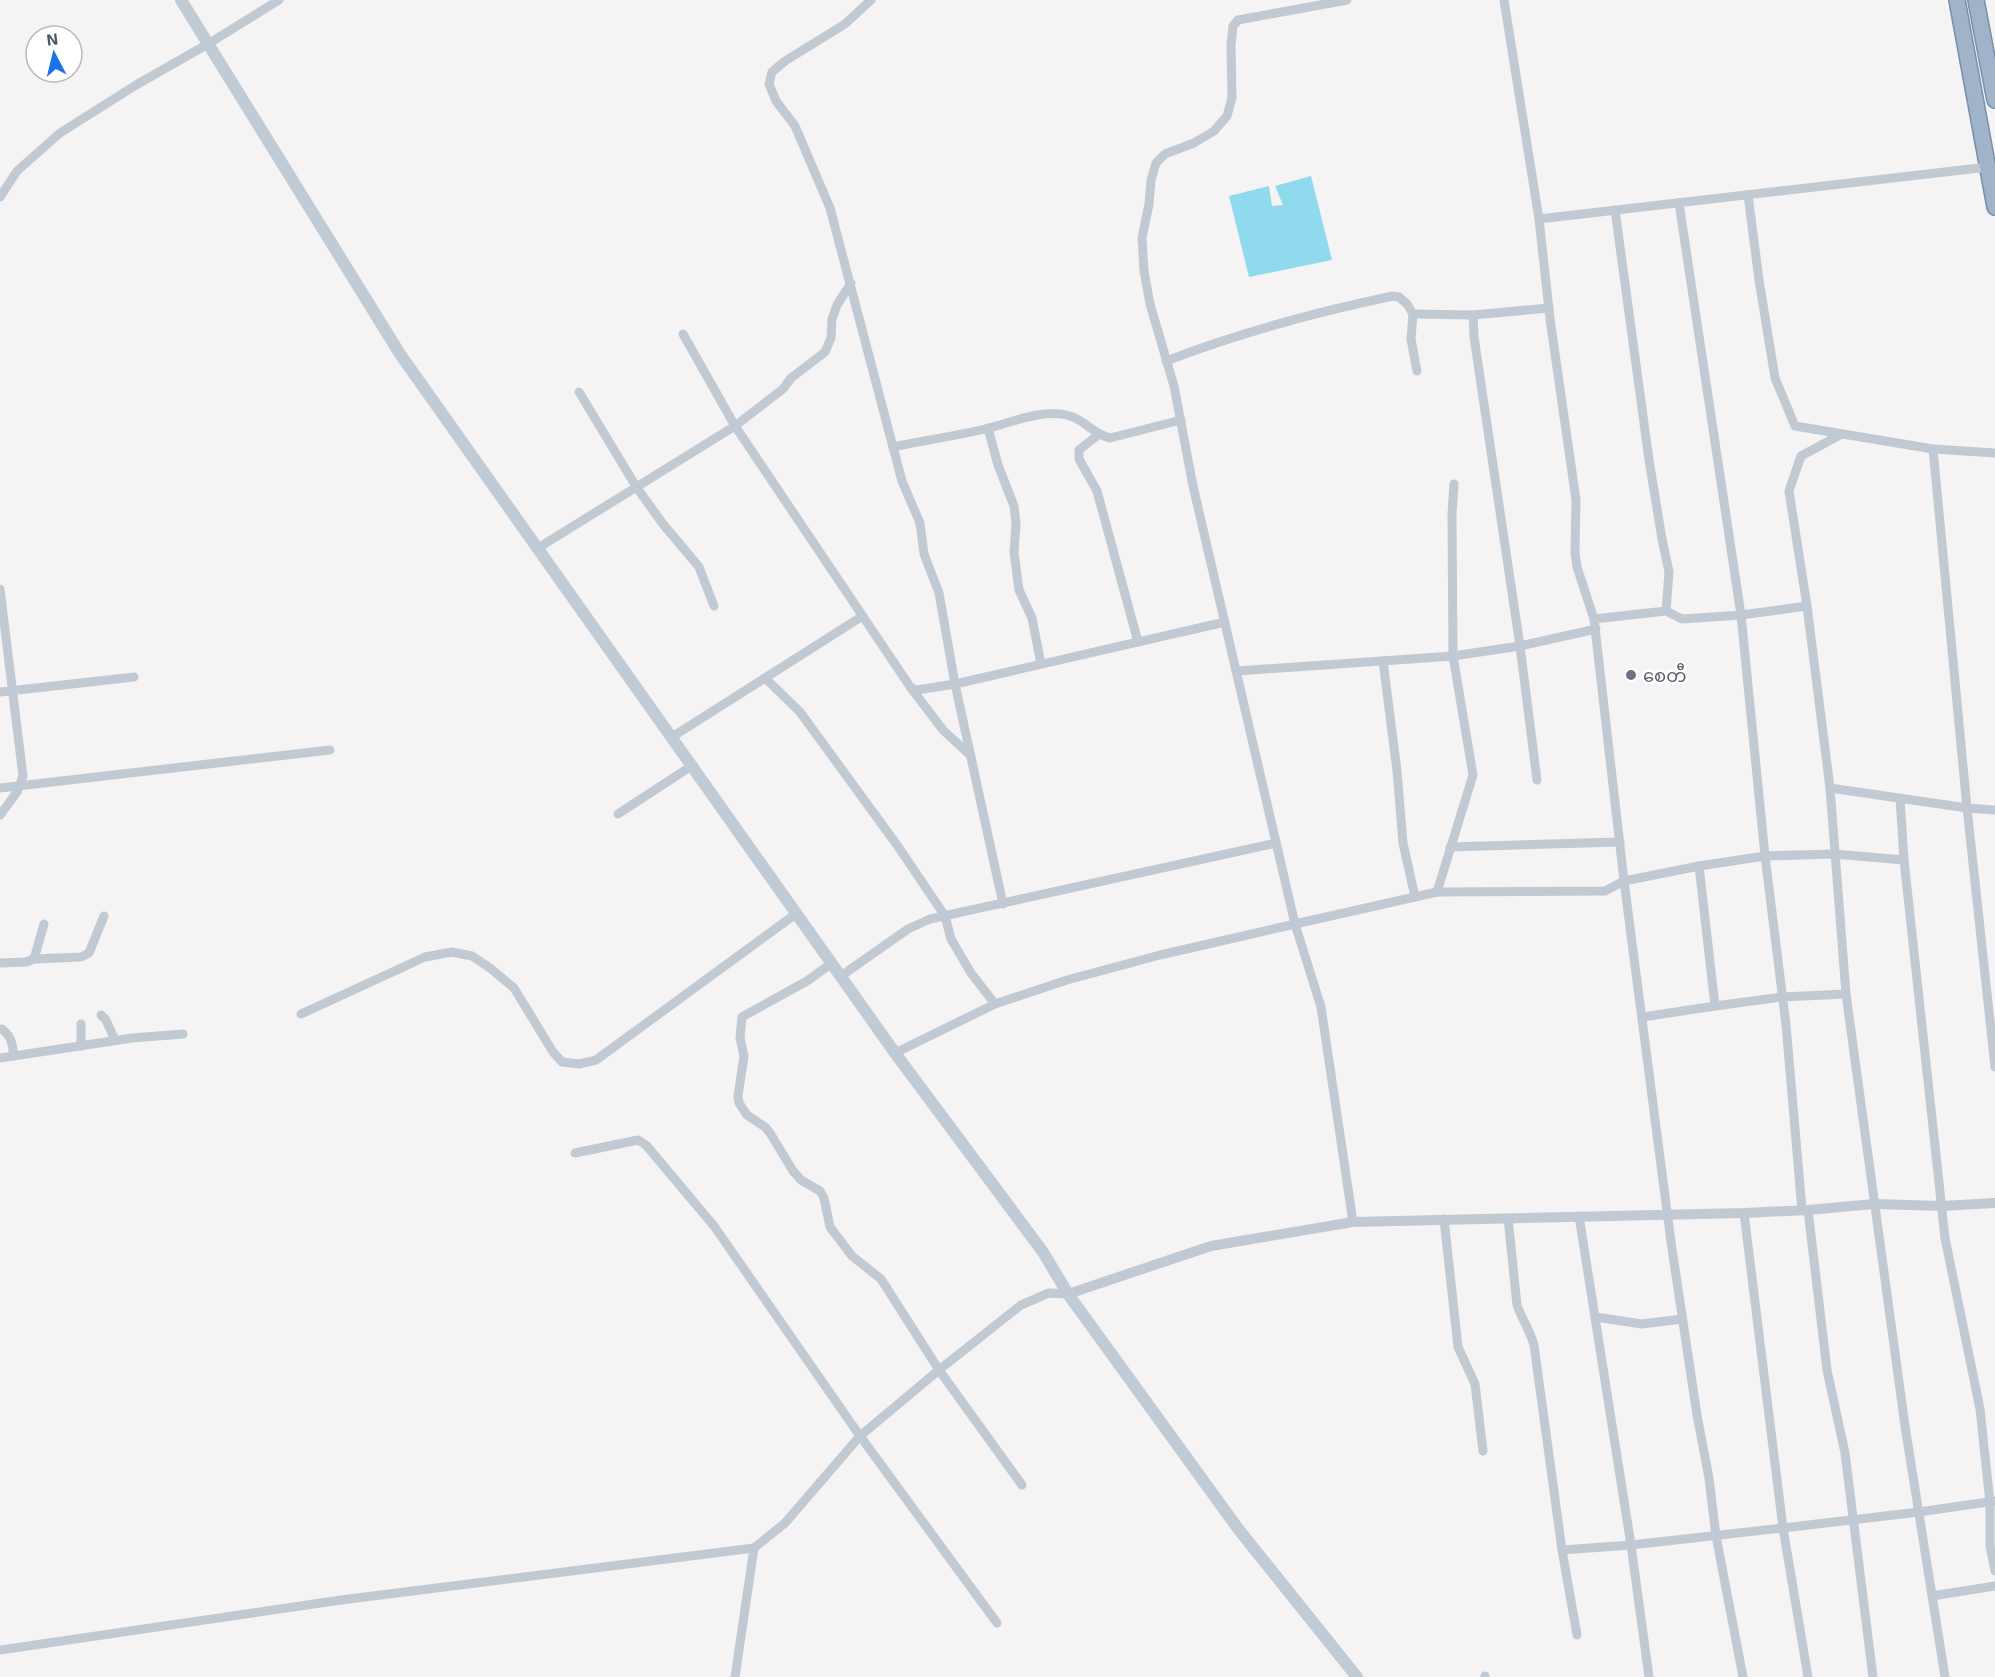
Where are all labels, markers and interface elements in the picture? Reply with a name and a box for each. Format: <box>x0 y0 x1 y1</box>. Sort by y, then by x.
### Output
north arrow <box>24 24 84 84</box>
text: N <box>45 28 59 49</box>
place label: စေတီ <box>1643 662 1687 686</box>
marker: စေတီ <box>1624 668 1638 682</box>

